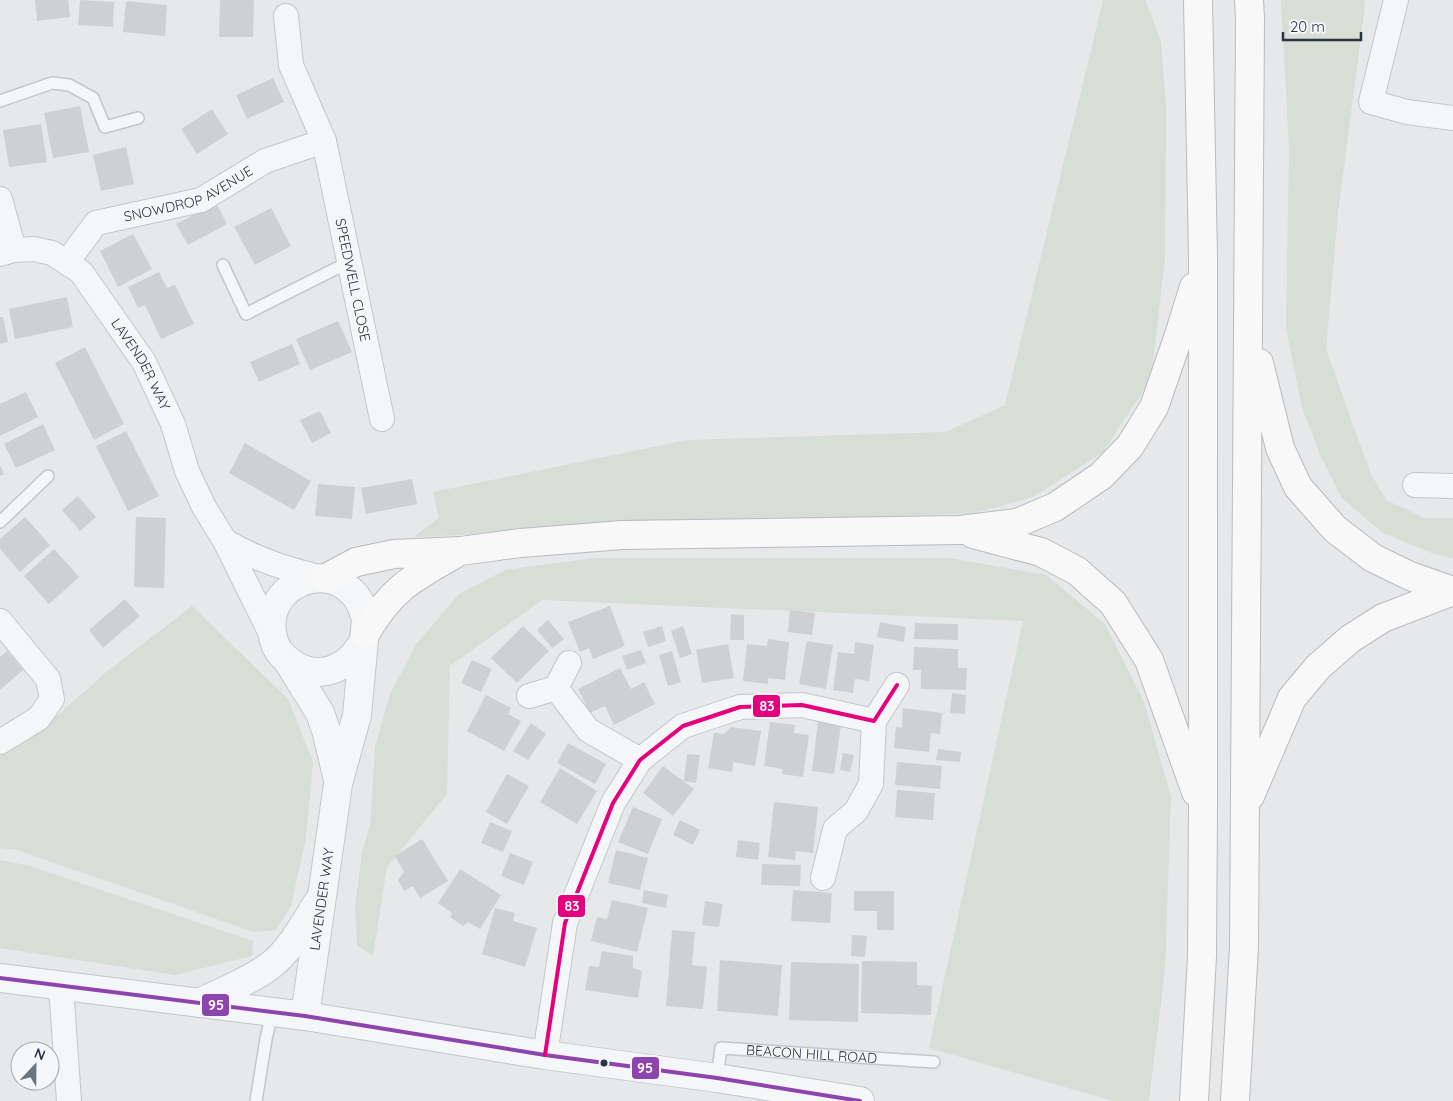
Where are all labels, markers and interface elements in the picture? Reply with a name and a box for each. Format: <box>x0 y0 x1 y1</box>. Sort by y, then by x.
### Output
scale bar <box>1283 10 1360 42</box>
text: 20 m <box>1290 17 1325 36</box>
street label: SNOWDROP AVENUE <box>122 162 256 226</box>
street label: SPEEDWELL CLOSE <box>331 217 375 343</box>
street label: LAVENDER WAY <box>107 315 174 413</box>
line badge: 83 <box>752 694 781 718</box>
text: 83 <box>759 697 775 715</box>
street label: LAVENDER WAY <box>305 847 338 952</box>
line badge: 83 <box>557 894 586 918</box>
text: 83 <box>564 897 580 915</box>
line badge: 95 <box>201 993 230 1017</box>
text: 95 <box>208 996 224 1014</box>
north arrow <box>10 1041 60 1091</box>
street label: BEACON HILL ROAD <box>745 1041 878 1067</box>
text: N <box>32 1044 48 1064</box>
line badge: 95 <box>631 1056 660 1080</box>
unlabelled marker <box>599 1058 609 1068</box>
text: 95 <box>637 1059 653 1077</box>

